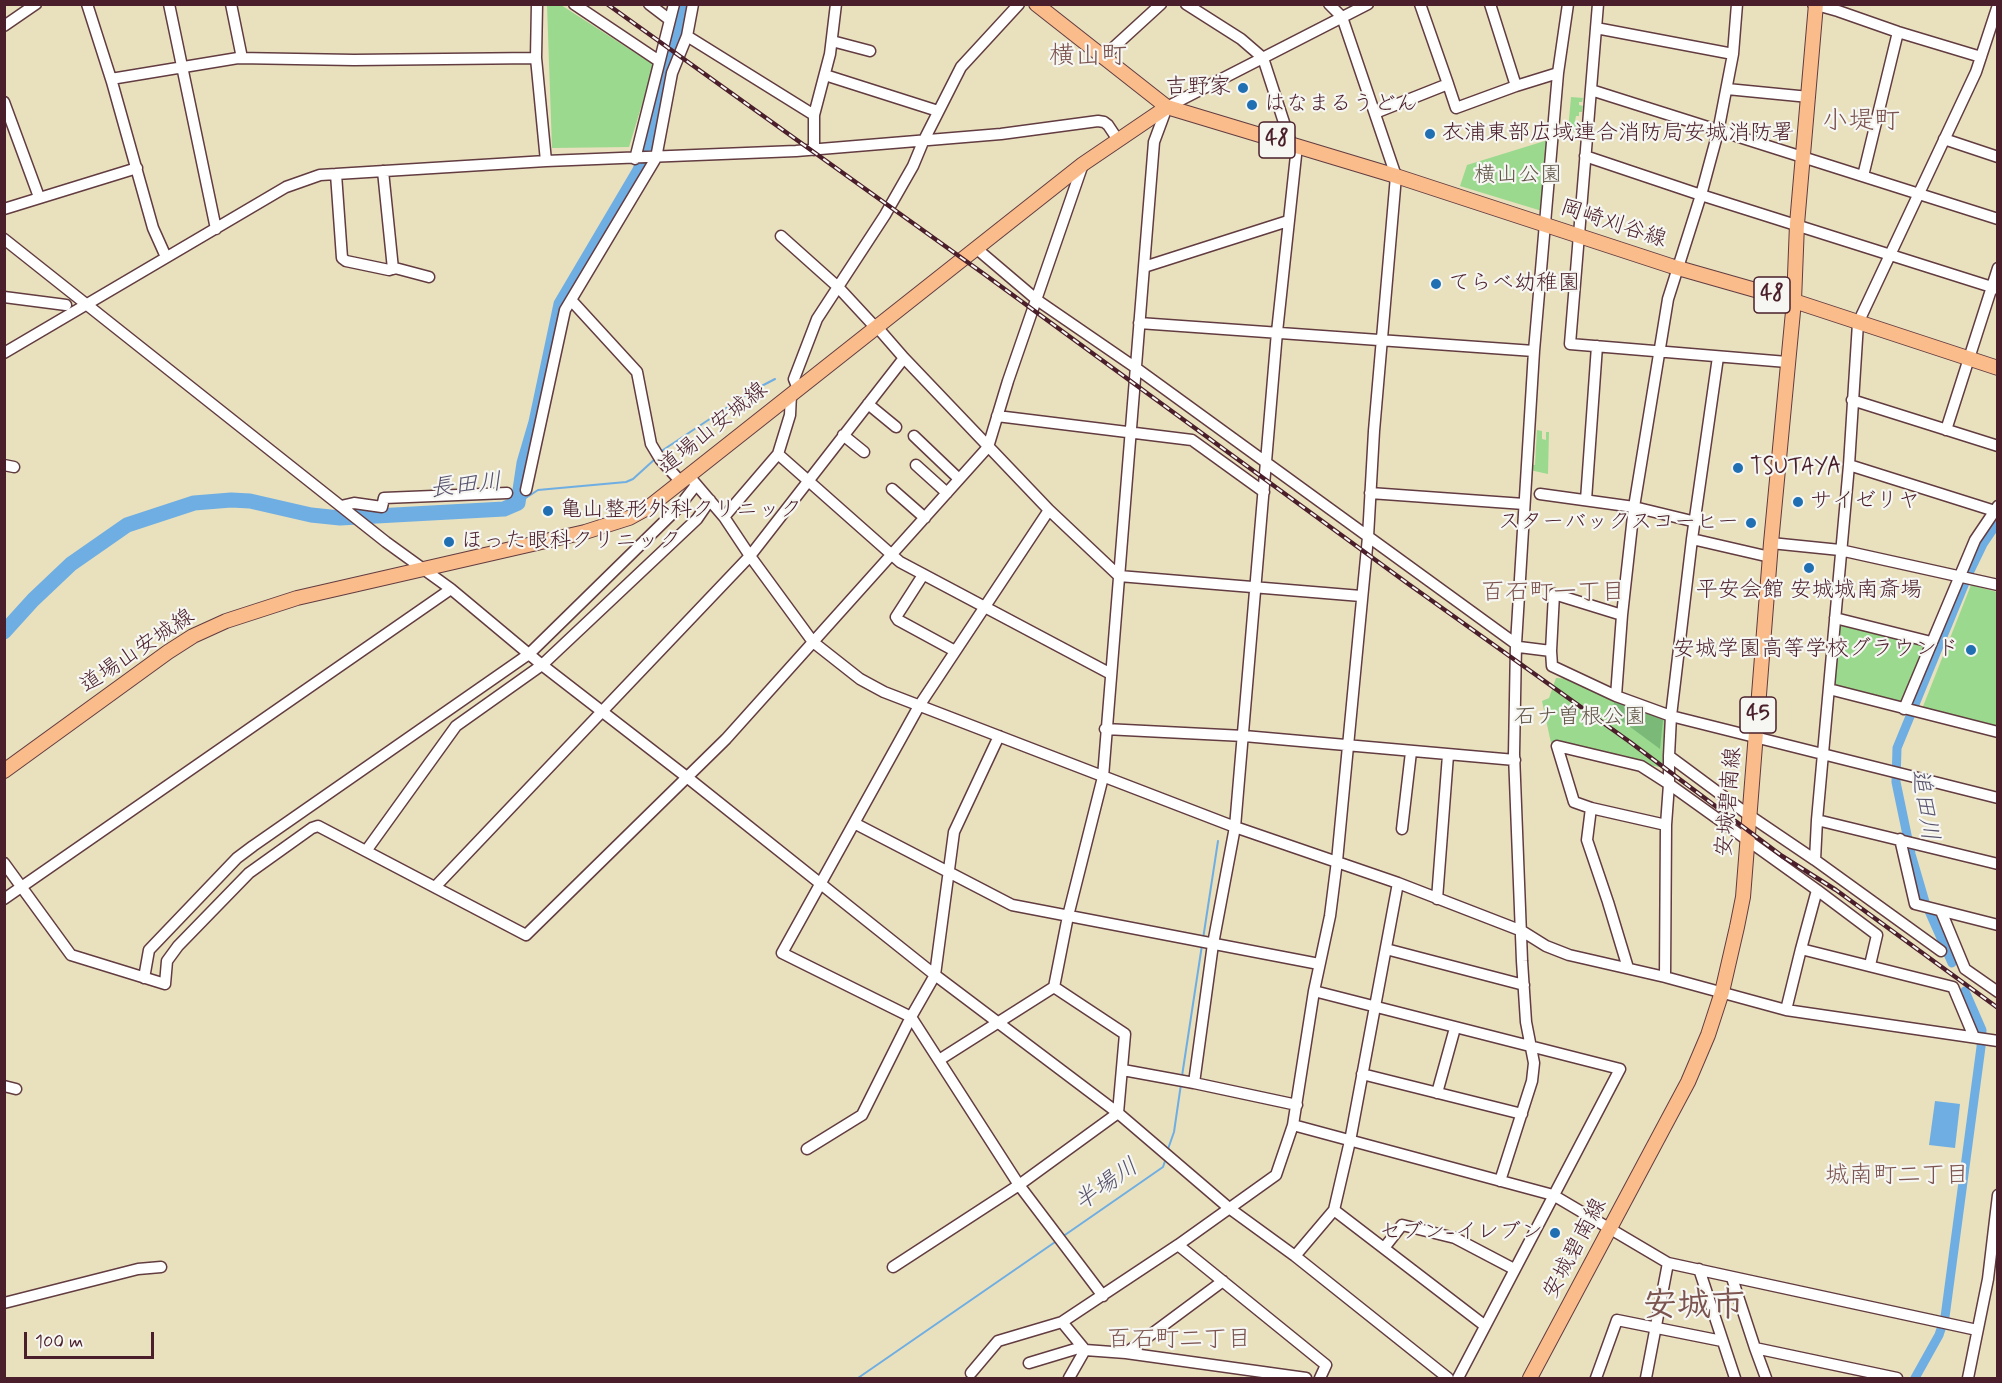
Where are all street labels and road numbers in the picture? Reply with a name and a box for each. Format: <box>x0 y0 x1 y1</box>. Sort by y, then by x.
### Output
road number: 48 <box>1259 122 1295 158</box>
street label: 岡崎刈谷線 <box>1557 195 1669 255</box>
road number: 48 <box>1754 277 1790 313</box>
street label: 道場山安城線 <box>654 377 774 481</box>
street label: 道場山安城線 <box>76 604 200 700</box>
road number: 45 <box>1740 697 1776 733</box>
street label: 安城碧南線 <box>1712 746 1748 858</box>
street label: 安城碧南線 <box>1539 1194 1613 1304</box>

